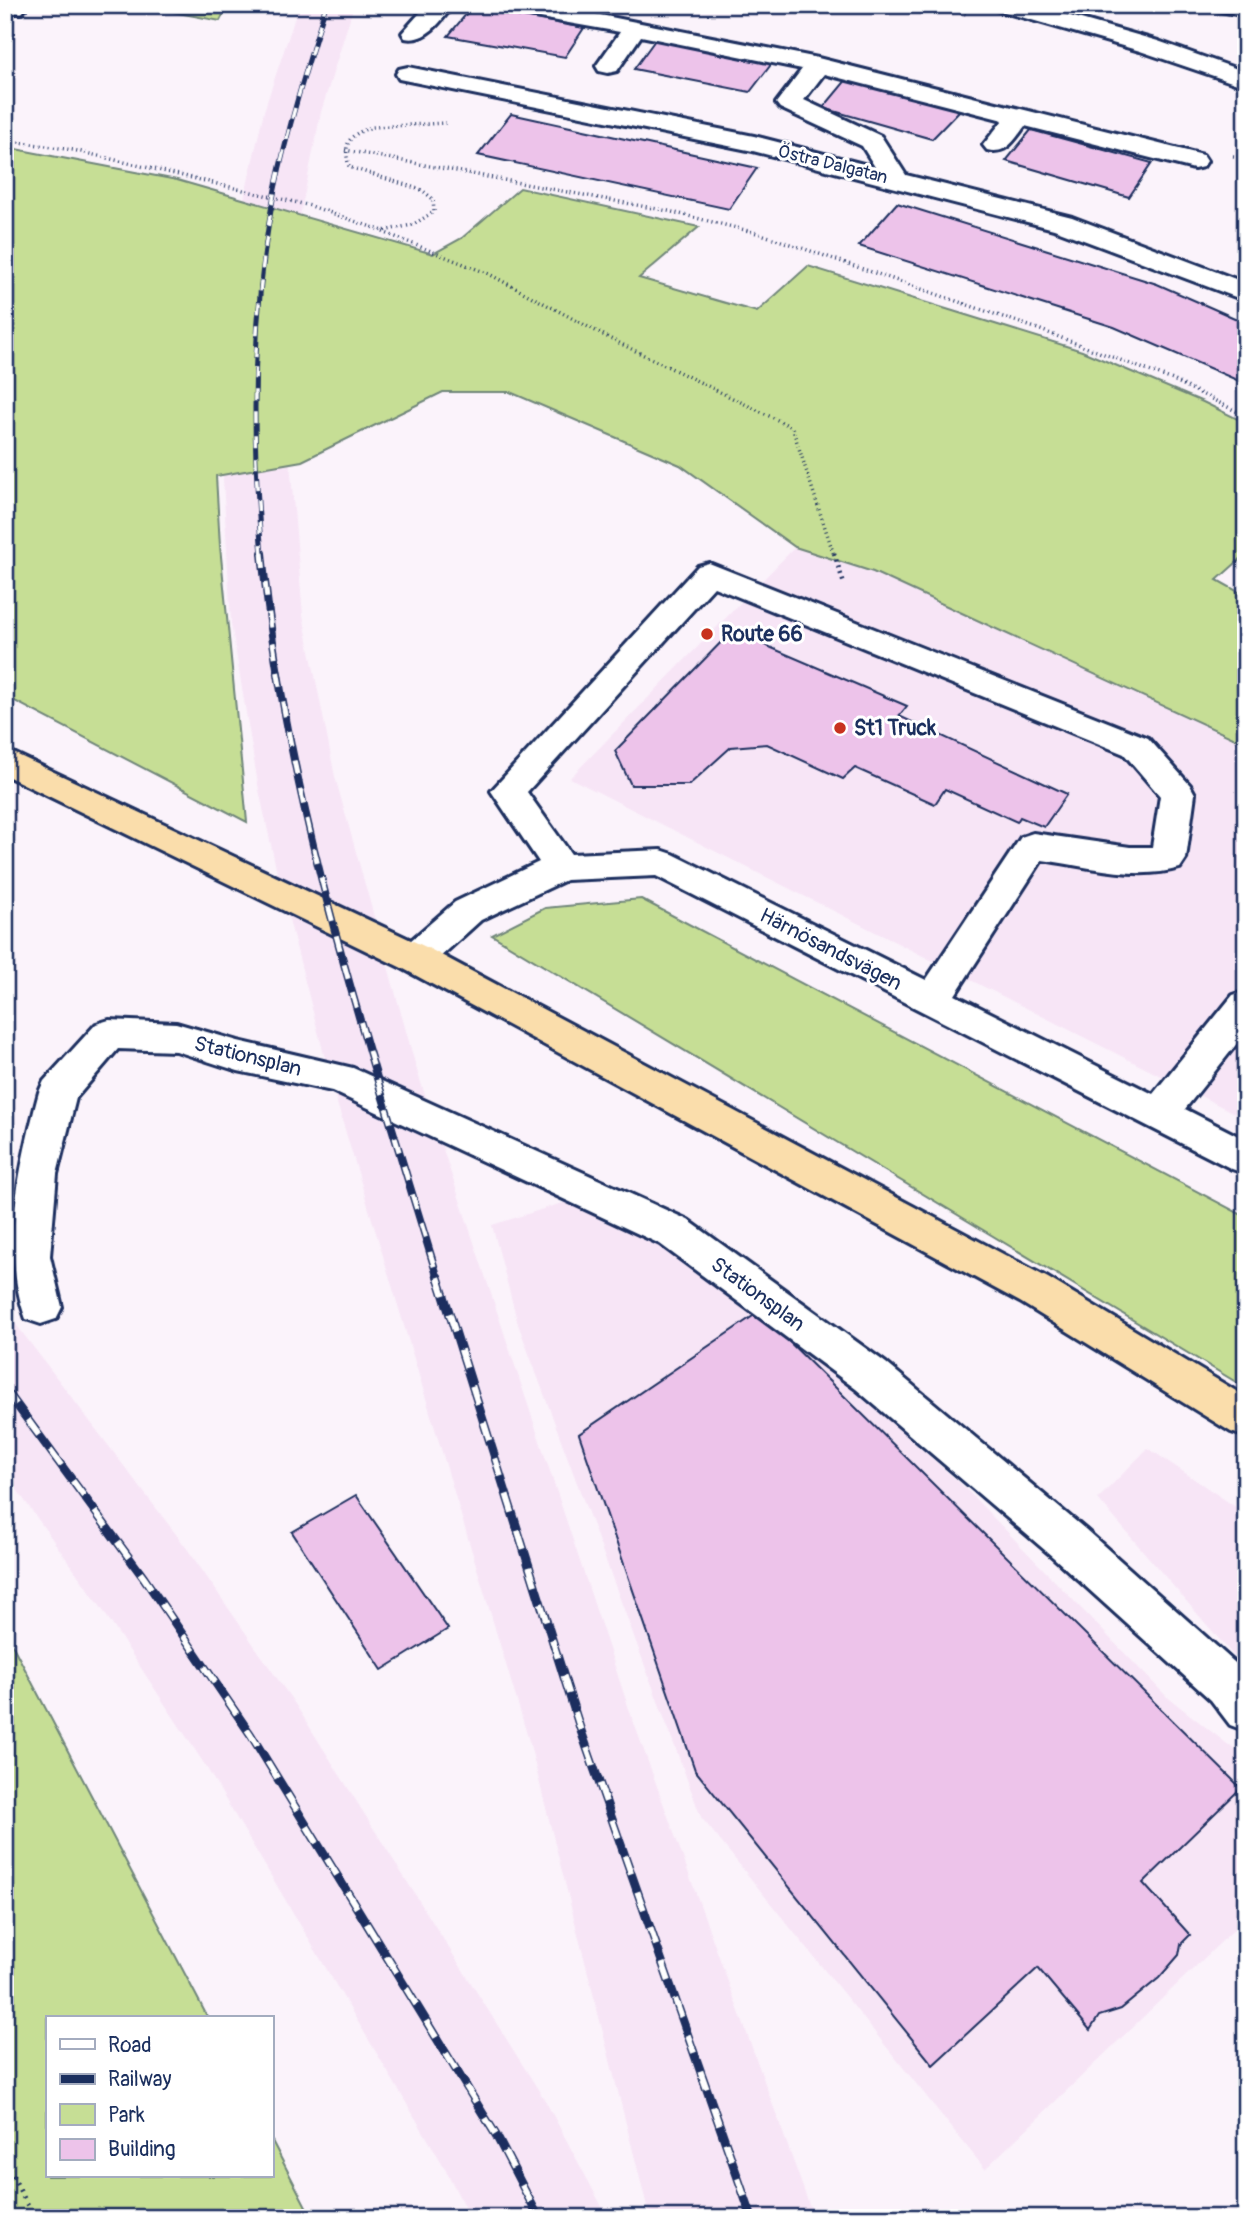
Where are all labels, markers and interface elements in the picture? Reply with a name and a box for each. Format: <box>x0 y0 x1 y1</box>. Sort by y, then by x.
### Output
street label: Östra Dalgatan <box>776 140 890 189</box>
place label: Route 66 <box>721 621 803 648</box>
marker: Route 66 <box>699 626 715 642</box>
place label: St1 Truck <box>854 715 936 742</box>
marker: St1 Truck <box>832 720 848 736</box>
street label: Härnösandsvägen <box>755 902 906 997</box>
street label: Stationsplan <box>191 1030 304 1083</box>
street label: Stationsplan <box>705 1251 810 1338</box>
legend <box>46 2016 273 2178</box>
text: Road <box>108 2032 152 2059</box>
text: Railway <box>108 2066 172 2093</box>
text: Park <box>108 2102 145 2129</box>
text: Building <box>108 2136 175 2163</box>

